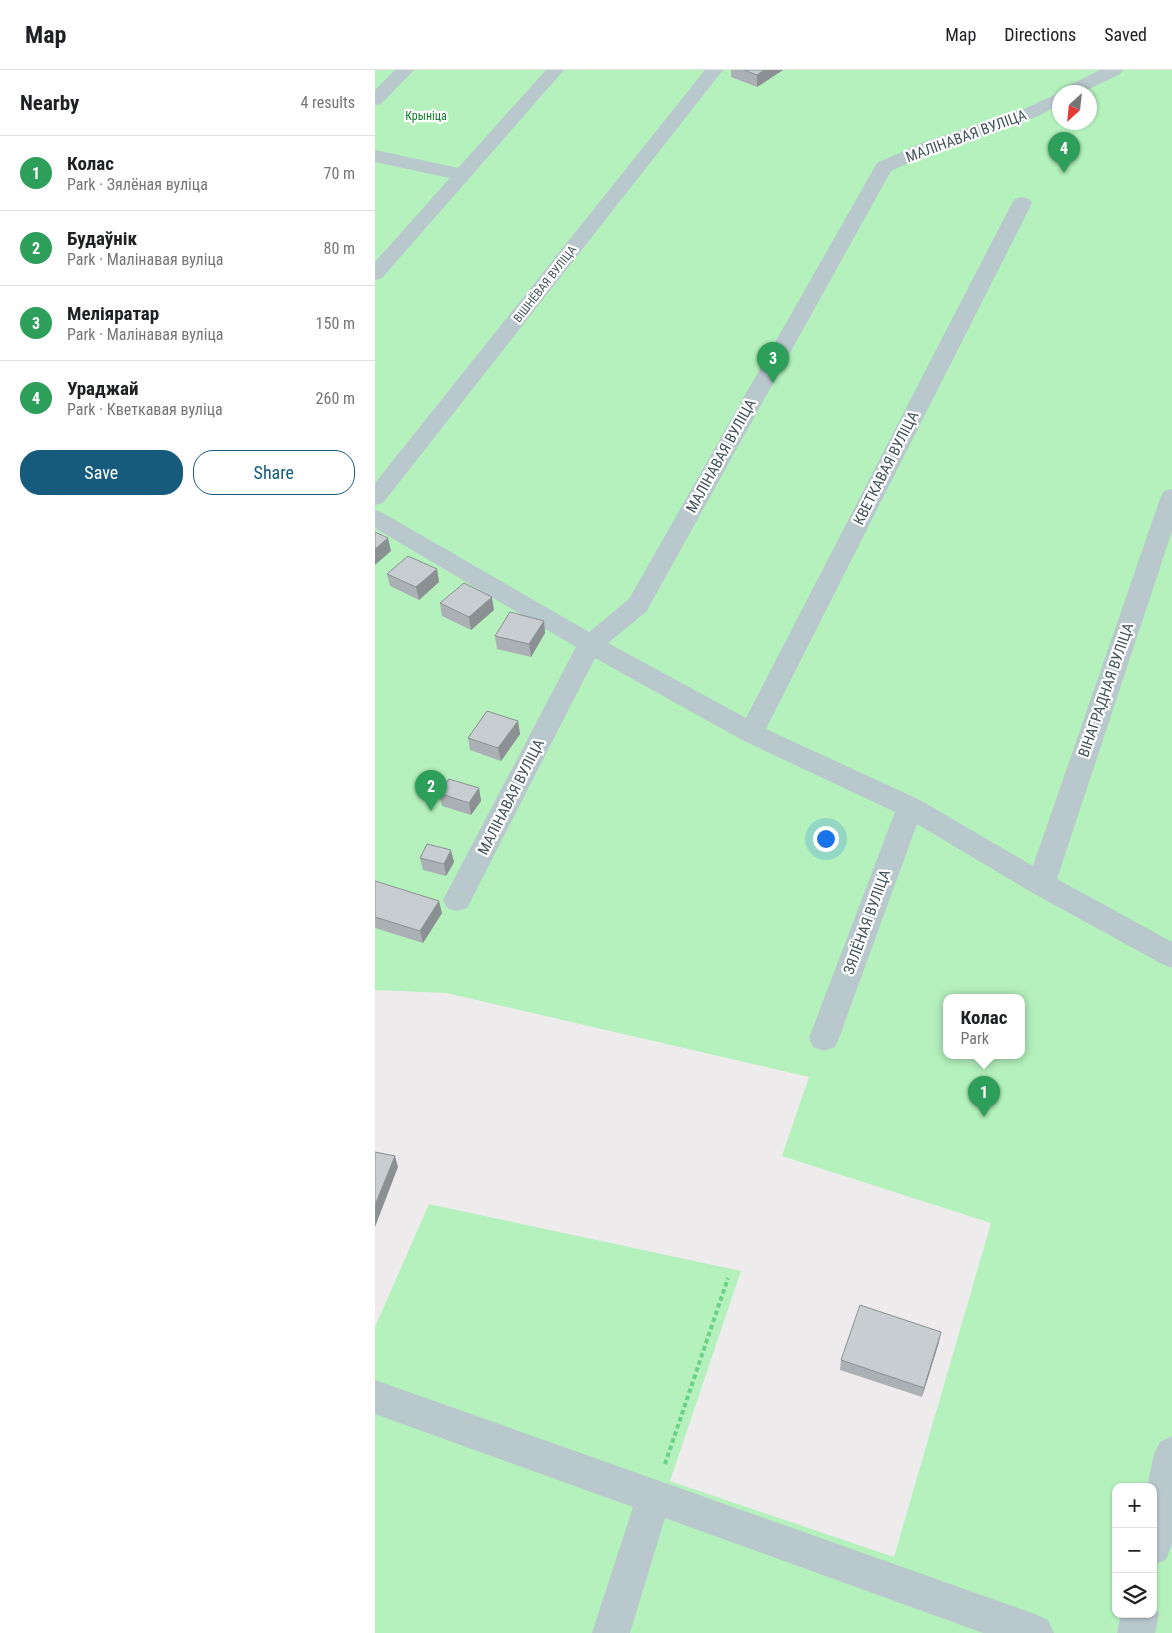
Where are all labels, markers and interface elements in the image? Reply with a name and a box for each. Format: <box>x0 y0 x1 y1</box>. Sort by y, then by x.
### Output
text: Map <box>25 21 66 49</box>
text: Map <box>945 24 976 45</box>
text: Directions <box>1004 24 1076 45</box>
text: Saved <box>1104 24 1147 45</box>
north arrow <box>1052 85 1097 130</box>
text: Nearby <box>20 91 79 115</box>
text: 4 results <box>300 93 355 112</box>
street label: МАЛІНАВАЯ ВУЛІЦА <box>903 106 1029 166</box>
park label: Крыніца <box>405 109 447 123</box>
pin: 4 <box>1048 132 1080 173</box>
text: Колас <box>67 152 114 175</box>
text: 1 <box>32 164 40 183</box>
text: 70 m <box>323 164 355 183</box>
text: Park · Зялёная вуліца <box>67 175 208 194</box>
text: Будаўнік <box>67 227 137 250</box>
text: 2 <box>32 239 40 258</box>
text: 80 m <box>323 239 355 258</box>
street label: ВІШНЁВАЯ ВУЛІЦА <box>510 242 579 325</box>
text: Park · Малінавая вуліца <box>67 250 223 269</box>
text: Меліяратар <box>67 302 159 325</box>
text: 3 <box>32 314 40 333</box>
text: 150 m <box>316 314 355 333</box>
text: Park · Малінавая вуліца <box>67 325 223 344</box>
pin: 3 <box>757 342 789 383</box>
text: Ураджай <box>67 377 139 400</box>
text: 4 <box>32 389 40 408</box>
text: 260 m <box>316 389 355 408</box>
street label: МАЛІНАВАЯ ВУЛІЦА <box>682 396 760 516</box>
text: Park · Кветкавая вуліца <box>67 400 223 419</box>
street label: КВЕТКАВАЯ ВУЛІЦА <box>850 408 923 528</box>
button: Save <box>20 450 183 495</box>
button: Share <box>193 450 355 495</box>
street label: ВІНАГРАДНАЯ ВУЛІЦА <box>1075 620 1138 759</box>
street label: МАЛІНАВАЯ ВУЛІЦА <box>474 736 548 858</box>
pin: 2 <box>415 770 447 811</box>
your location <box>813 826 839 852</box>
street label: ЗЯЛЁНАЯ ВУЛІЦА <box>840 867 894 977</box>
popup <box>943 994 1025 1059</box>
text: Колас <box>961 1006 1007 1029</box>
text: Park <box>961 1029 989 1048</box>
pin: 1 <box>968 1076 1000 1117</box>
map controls <box>1112 1483 1157 1618</box>
button: + <box>1112 1483 1157 1528</box>
button: − <box>1112 1528 1157 1573</box>
button: layers <box>1112 1573 1157 1618</box>

